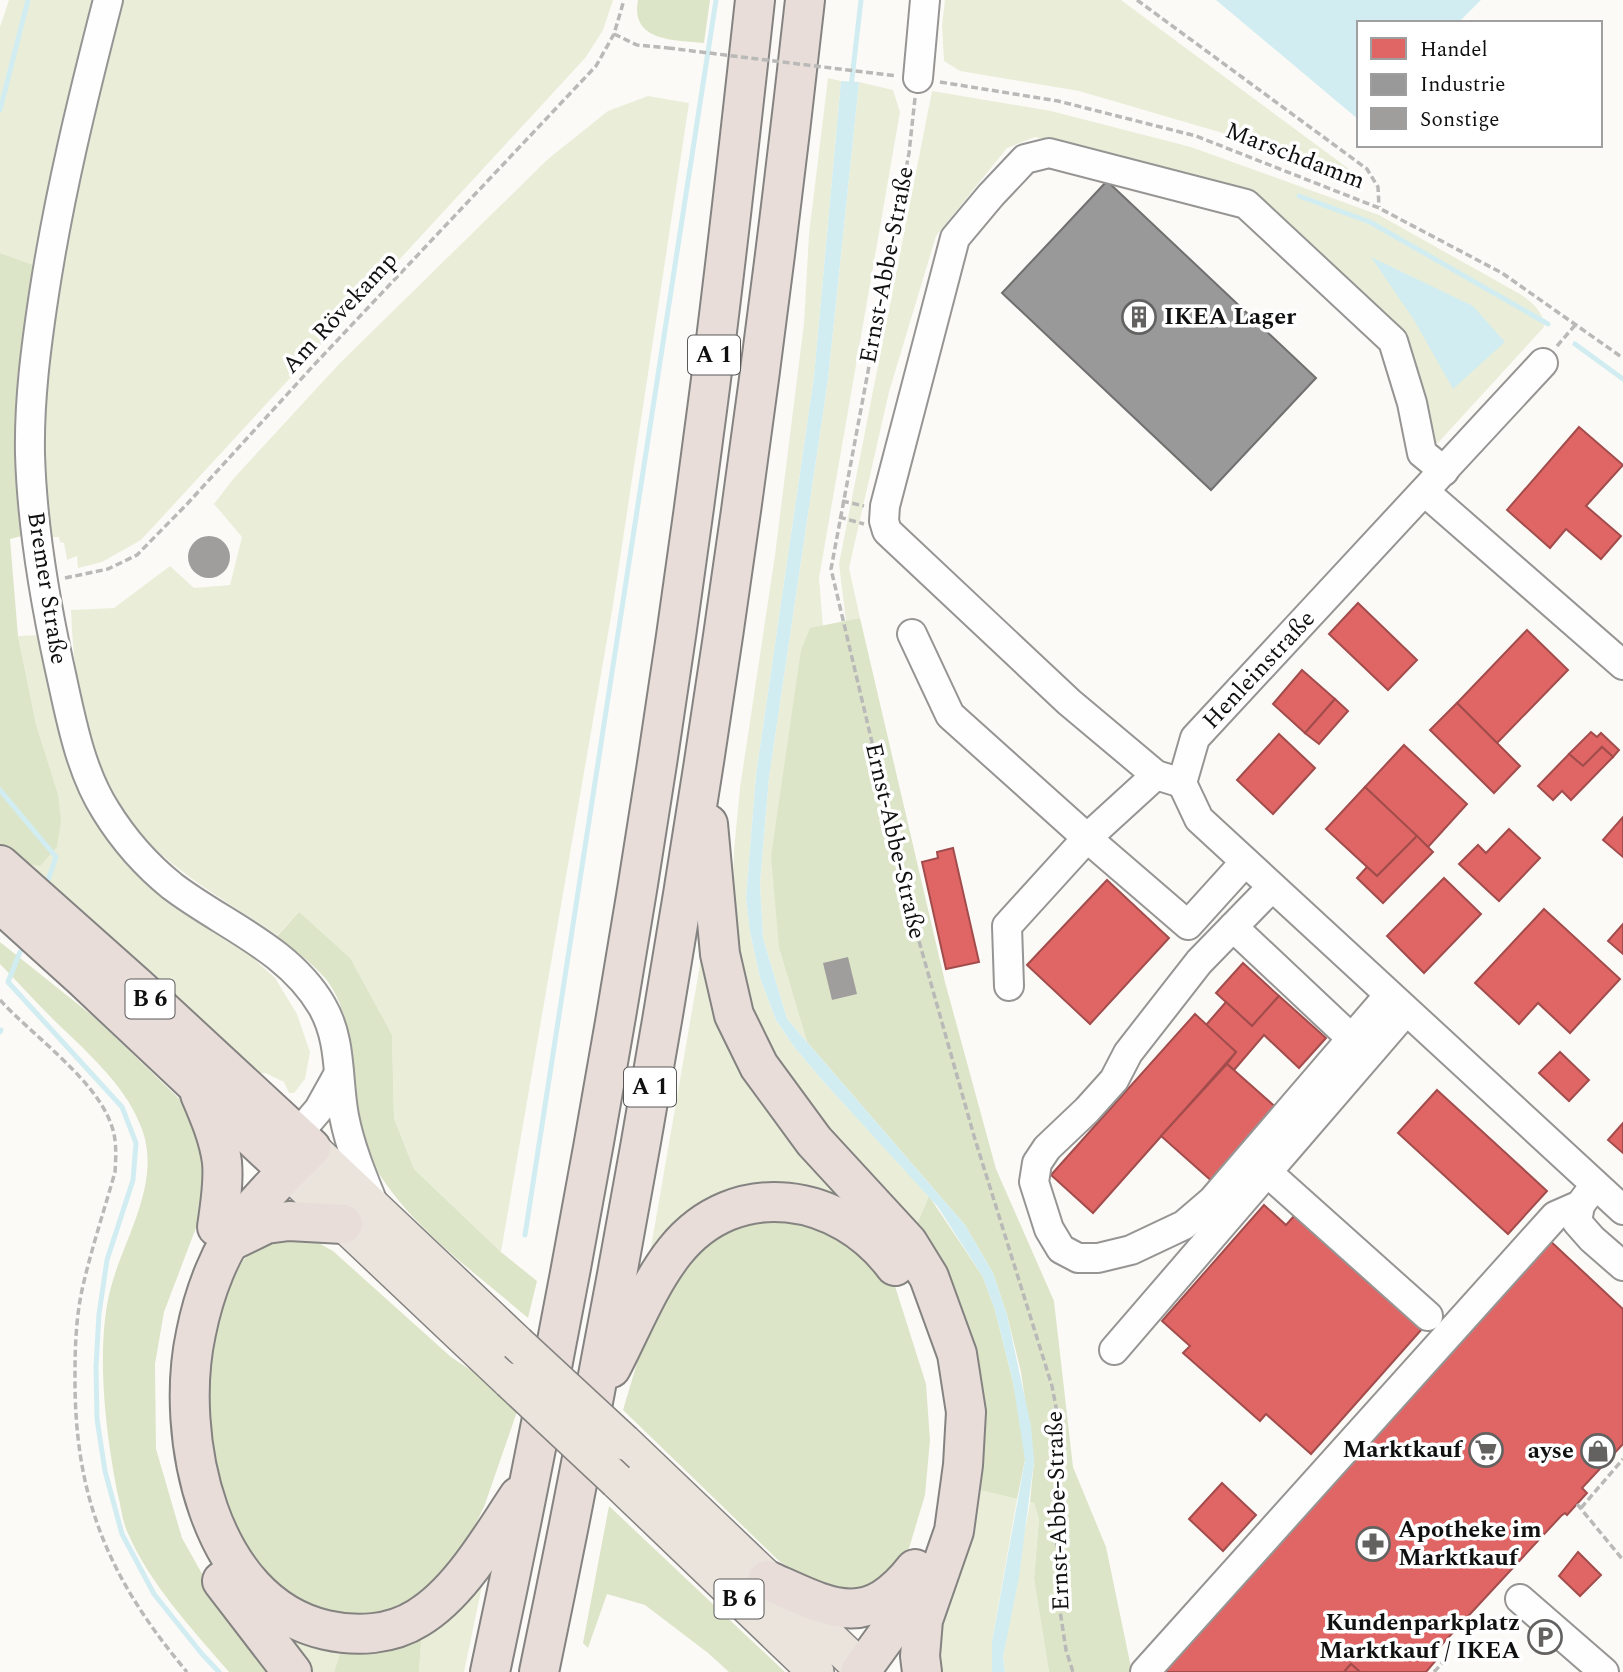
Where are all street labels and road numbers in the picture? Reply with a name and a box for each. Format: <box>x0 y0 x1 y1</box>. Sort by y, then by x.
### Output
street label: Marschdamm <box>1220 113 1370 199</box>
street label: Ernst-Abbe-Straße <box>850 163 924 367</box>
street label: Am Rövekamp <box>274 244 406 382</box>
road number: A 1 <box>688 336 740 374</box>
street label: Bremer Straße <box>17 509 77 667</box>
street label: Henleinstraße <box>1194 602 1324 738</box>
street label: Ernst-Abbe-Straße <box>855 739 935 943</box>
road number: B 6 <box>125 980 174 1018</box>
road number: A 1 <box>624 1068 676 1106</box>
street label: Ernst-Abbe-Straße <box>1037 1410 1079 1612</box>
road number: B 6 <box>714 1580 764 1618</box>

